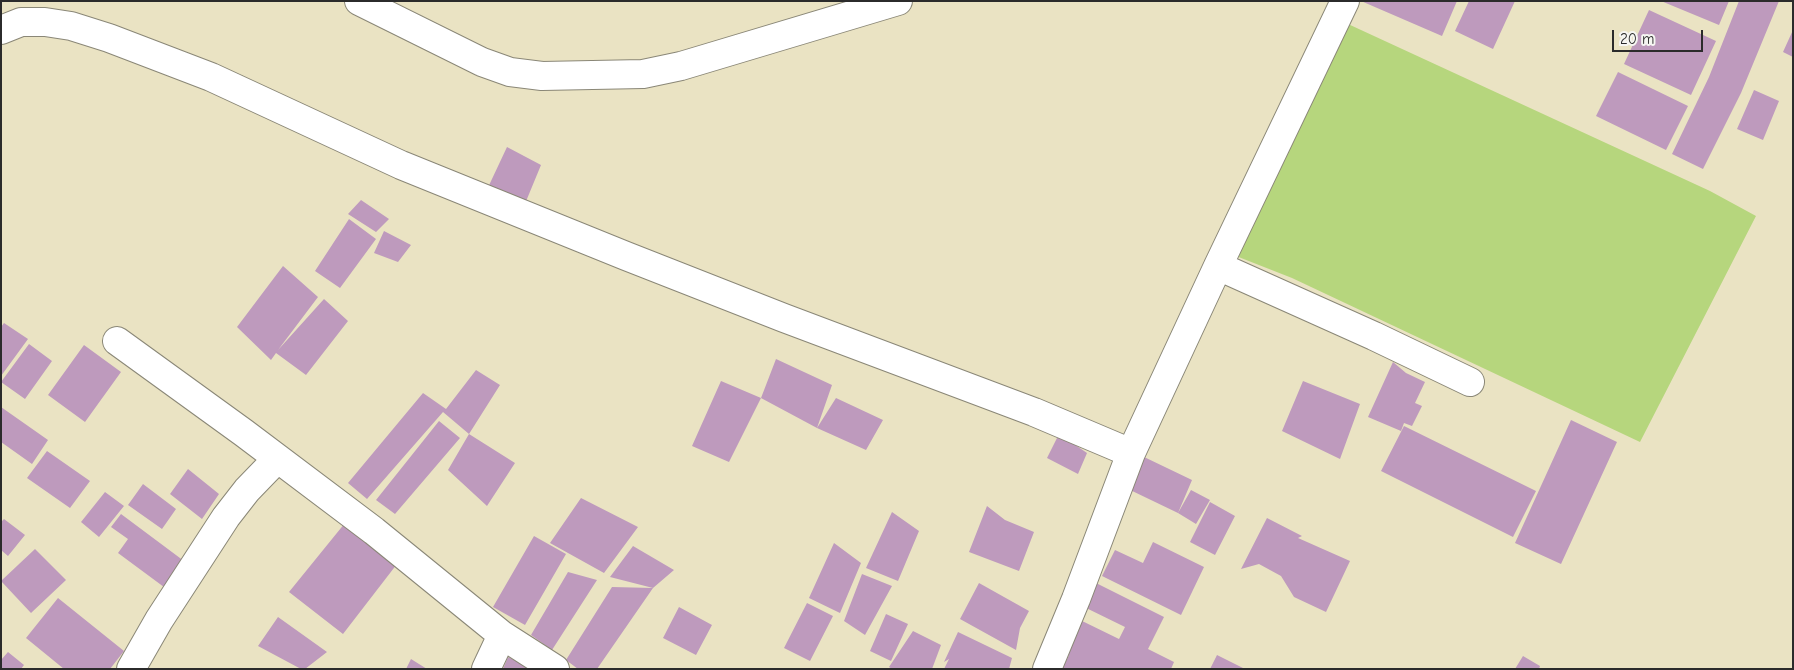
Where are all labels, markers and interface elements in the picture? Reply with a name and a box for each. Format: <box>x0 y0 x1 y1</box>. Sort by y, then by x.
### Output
scale bar <box>1614 20 1705 52</box>
text: 20 m <box>1620 30 1654 48</box>

